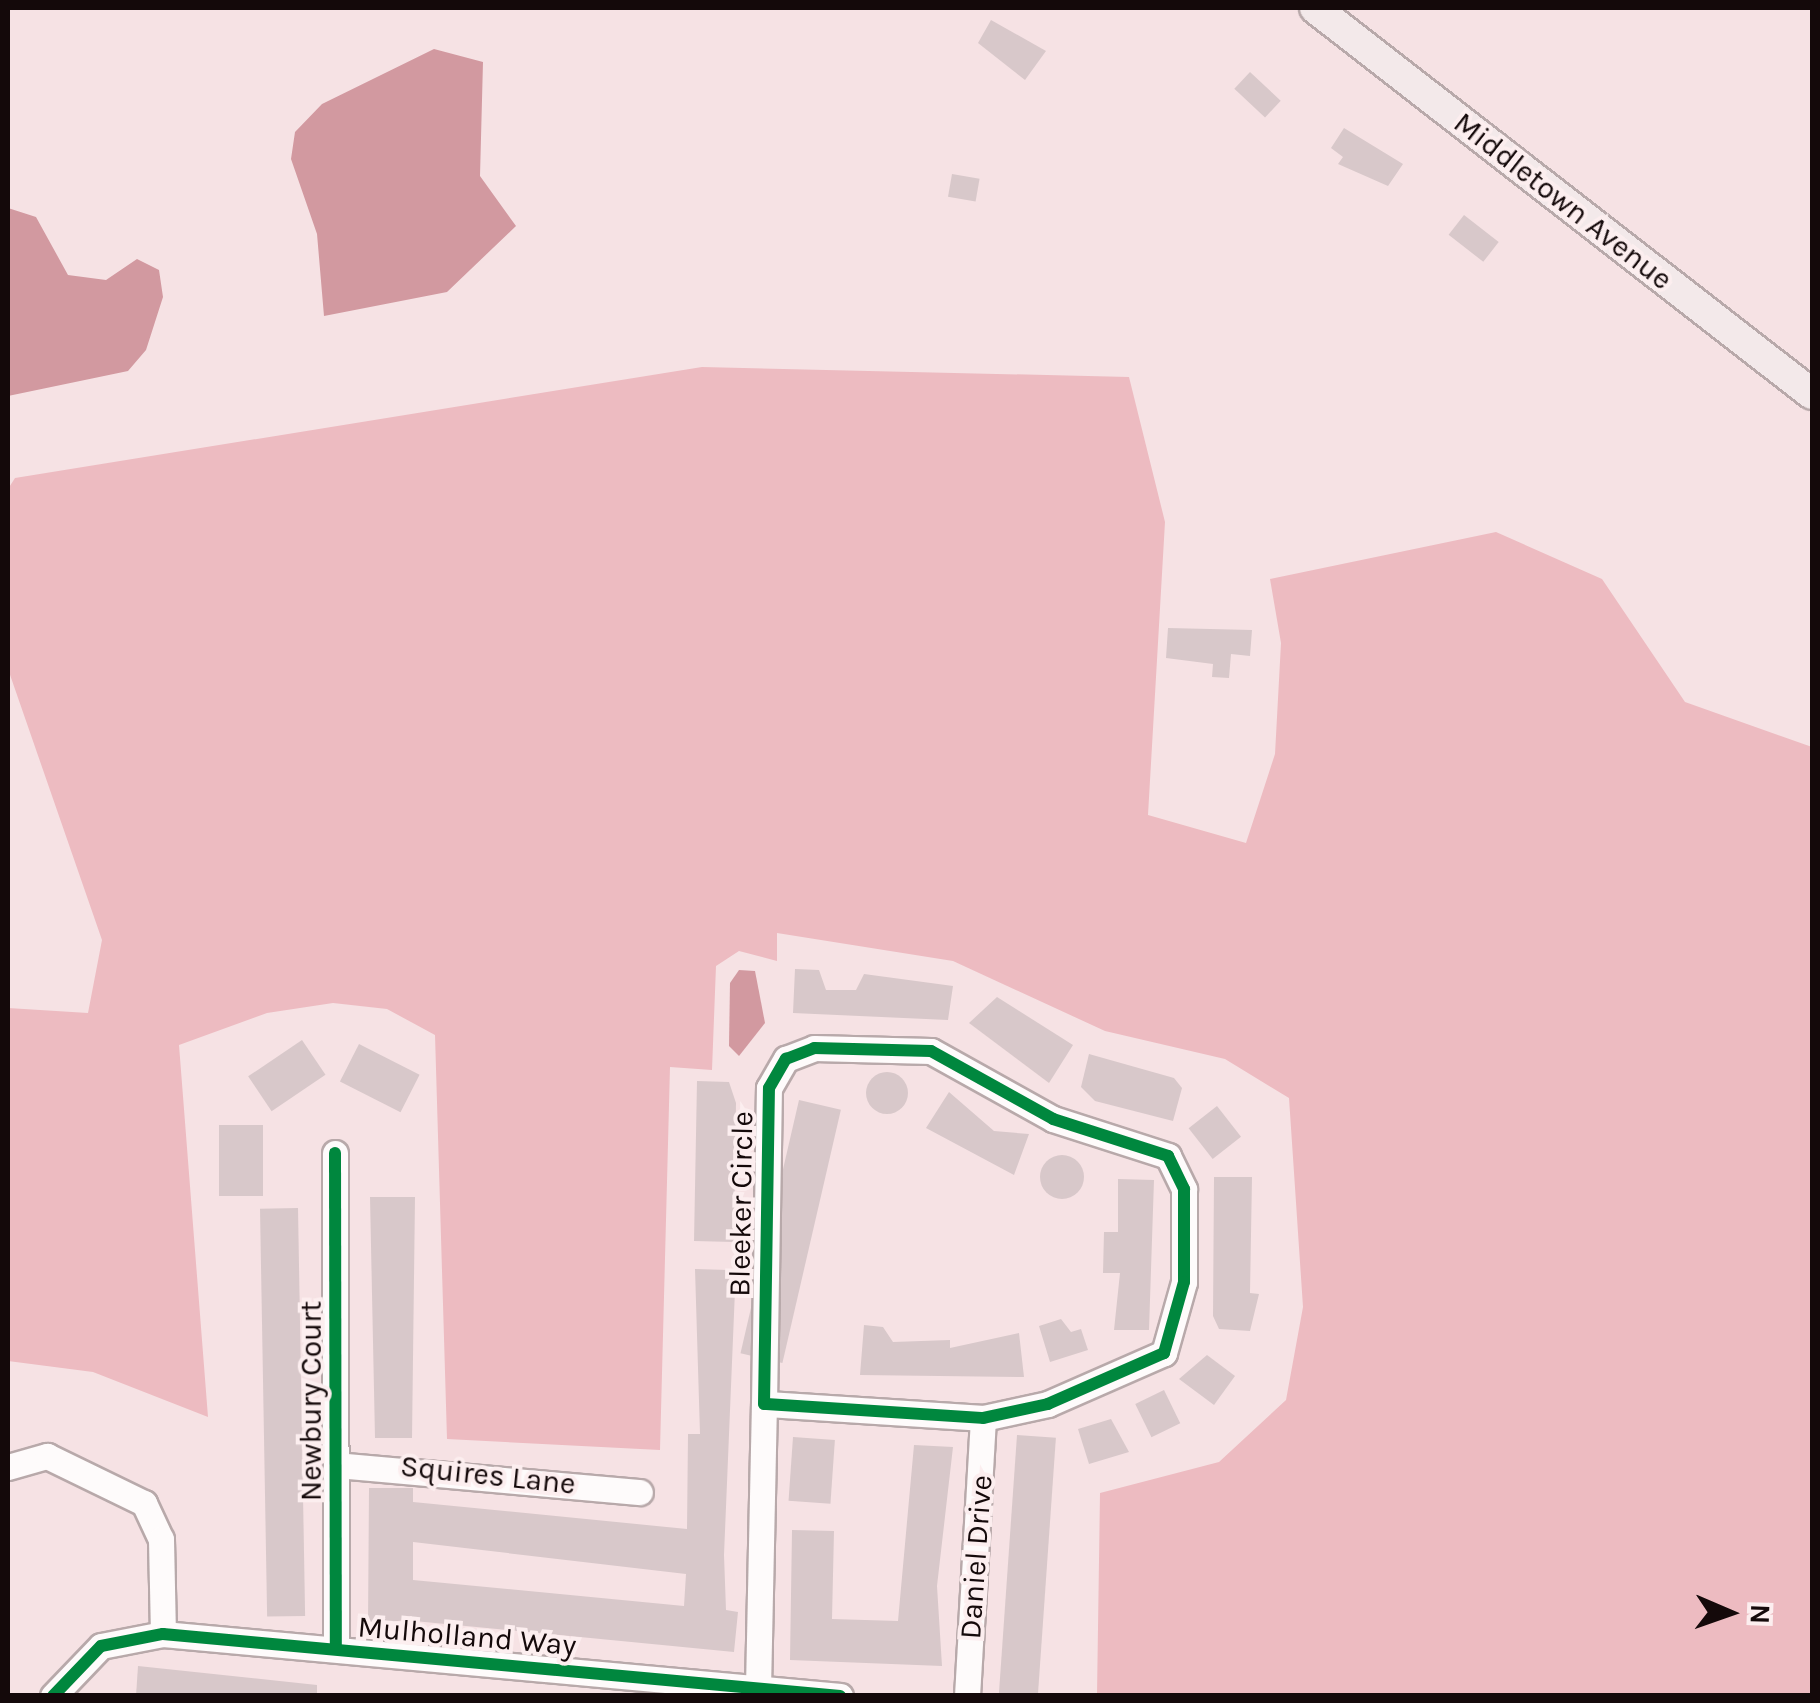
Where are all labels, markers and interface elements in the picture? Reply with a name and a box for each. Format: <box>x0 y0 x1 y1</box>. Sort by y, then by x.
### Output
street label: Middletown Avenue <box>1447 105 1679 297</box>
street label: Bleeker Circle <box>721 1111 761 1297</box>
street label: Newbury Court <box>293 1301 329 1501</box>
street label: Squires Lane <box>399 1448 577 1502</box>
street label: Daniel Drive <box>952 1474 1000 1640</box>
north arrow <box>1680 1563 1780 1663</box>
text: N <box>1744 1603 1777 1625</box>
street label: Mulholland Way <box>356 1609 578 1663</box>

